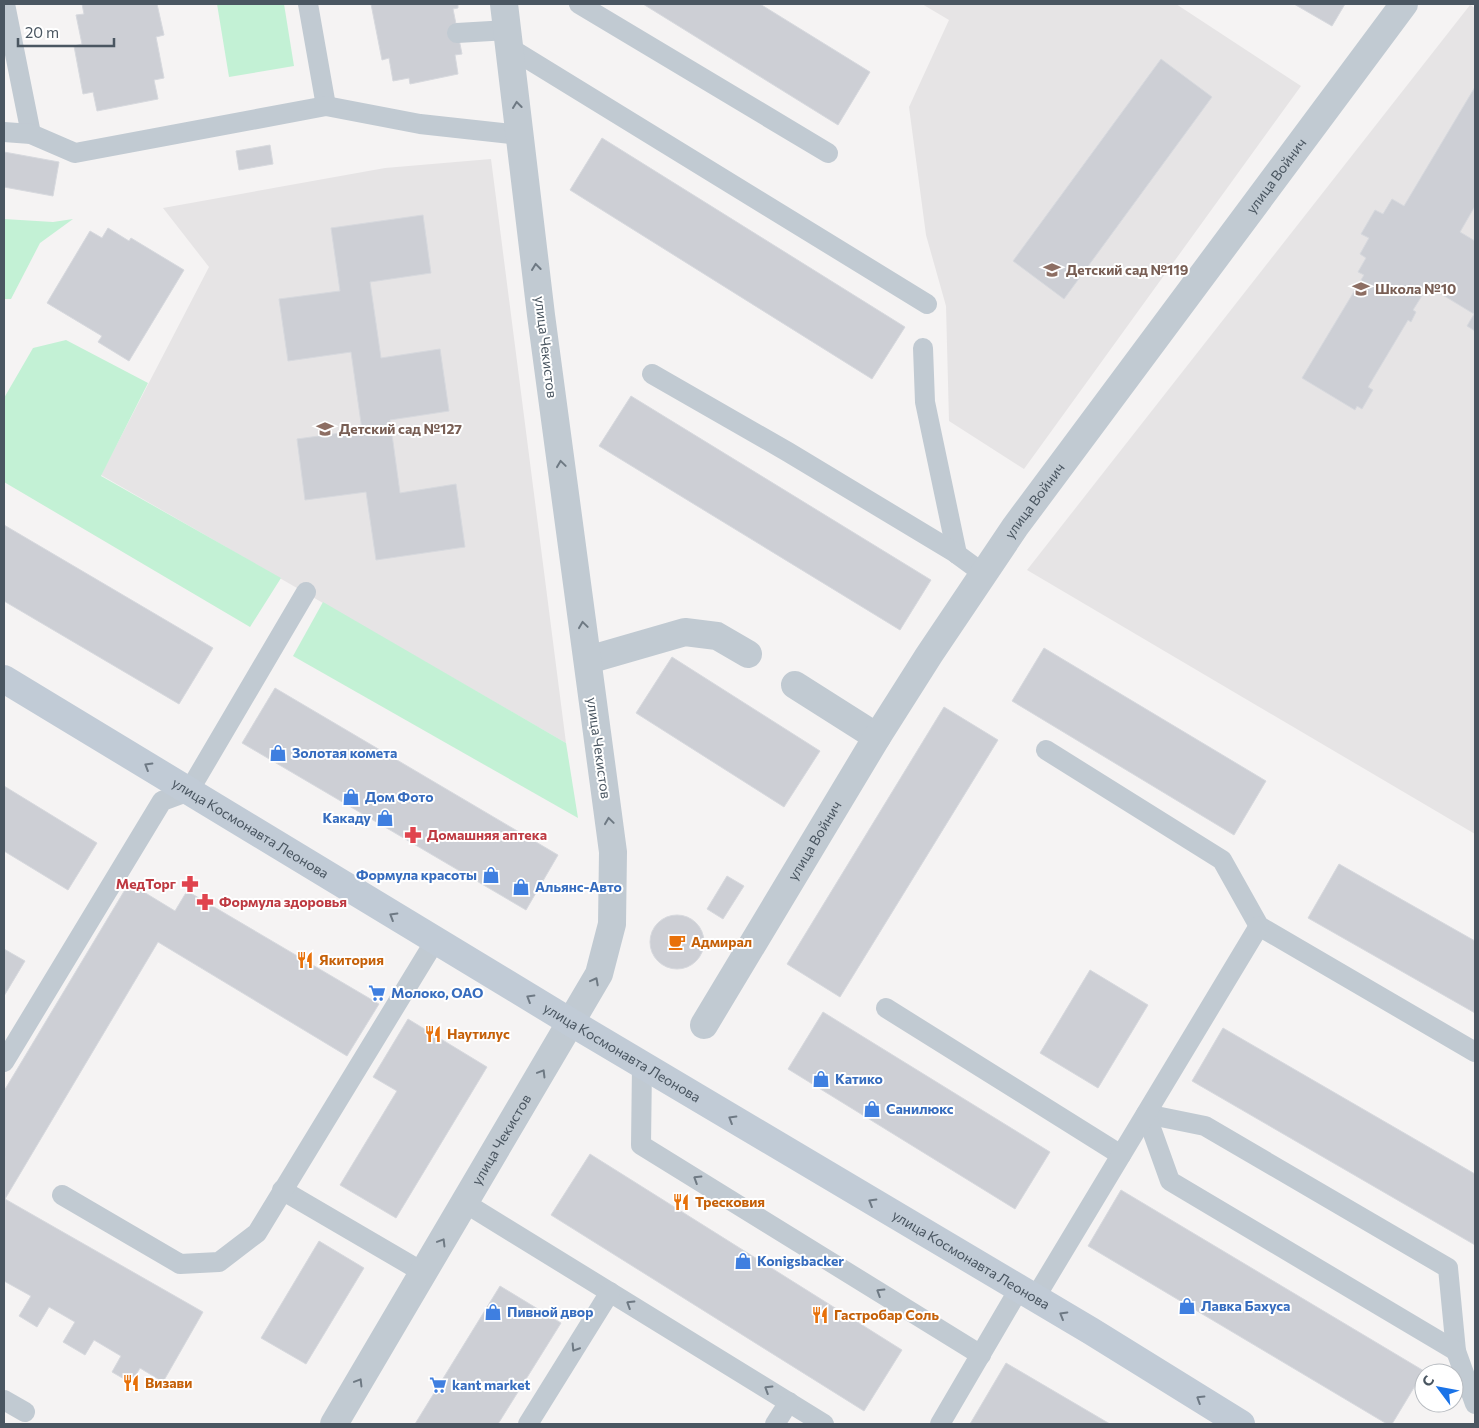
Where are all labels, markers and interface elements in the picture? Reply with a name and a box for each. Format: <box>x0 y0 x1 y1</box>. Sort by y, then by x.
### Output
scale bar <box>18 15 114 47</box>
text: 20 m <box>25 23 59 41</box>
one-way arrow <box>512 101 523 109</box>
street label: улица Войнич <box>1242 134 1309 217</box>
school or university icon: Детский сад №119 <box>1042 260 1062 280</box>
place label: Детский сад №119 <box>1066 261 1189 278</box>
one-way arrow <box>531 263 542 271</box>
school or university icon: Школа №10 <box>1351 279 1371 299</box>
place label: Школа №10 <box>1375 280 1456 297</box>
street label: улица Чекистов <box>532 295 561 399</box>
school or university icon: Детский сад №127 <box>315 419 335 439</box>
place label: Детский сад №127 <box>339 420 462 437</box>
street label: улица Войнич <box>1001 459 1068 542</box>
one-way arrow <box>556 460 567 468</box>
one-way arrow <box>578 621 589 629</box>
street label: улица Чекистов <box>584 696 615 800</box>
shop icon: Золотая комета <box>268 743 288 763</box>
place label: Золотая комета <box>292 744 397 761</box>
one-way arrow <box>144 762 153 772</box>
street label: улица Космонавта Леонова <box>169 774 332 882</box>
shop icon: Дом Фото <box>341 787 361 807</box>
place label: Дом Фото <box>365 788 434 805</box>
street label: улица Войнич <box>784 798 845 883</box>
shop icon: Какаду <box>375 808 395 828</box>
place label: Какаду <box>323 809 371 826</box>
one-way arrow <box>604 817 615 825</box>
pharmacy icon: Домашняя аптека <box>403 825 423 845</box>
place label: Домашняя аптека <box>427 826 547 843</box>
shop icon: Формула красоты <box>481 865 501 885</box>
place label: Формула красоты <box>356 866 477 883</box>
pharmacy icon: МедТорг <box>180 874 200 894</box>
place label: МедТорг <box>116 875 176 892</box>
shop icon: Альянс-Авто <box>511 877 531 897</box>
place label: Альянс-Авто <box>535 878 622 895</box>
pharmacy icon: Формула здоровья <box>195 892 215 912</box>
place label: Формула здоровья <box>219 893 347 910</box>
one-way arrow <box>390 913 399 922</box>
cafe icon: Адмирал <box>667 932 687 952</box>
place label: Адмирал <box>691 933 752 950</box>
restaurant icon: Якитория <box>295 950 315 970</box>
place label: Якитория <box>319 951 384 968</box>
one-way arrow <box>589 977 599 986</box>
supermarket icon: Молоко, ОАО <box>367 983 387 1003</box>
place label: Молоко, ОАО <box>391 984 483 1001</box>
one-way arrow <box>526 995 535 1005</box>
street label: улица Космонавта Леонова <box>540 999 704 1105</box>
restaurant icon: Наутилус <box>423 1024 443 1044</box>
place label: Наутилус <box>447 1025 510 1042</box>
one-way arrow <box>536 1069 546 1078</box>
shop icon: Катико <box>811 1069 831 1089</box>
place label: Катико <box>835 1070 883 1087</box>
street label: улица Чекистов <box>468 1091 534 1188</box>
shop icon: Санилюкс <box>862 1099 882 1119</box>
place label: Санилюкс <box>886 1100 954 1117</box>
one-way arrow <box>729 1115 738 1125</box>
one-way arrow <box>693 1176 702 1186</box>
restaurant icon: Тресковия <box>671 1192 691 1212</box>
place label: Тресковия <box>695 1193 765 1210</box>
one-way arrow <box>868 1198 877 1208</box>
street label: улица Космонавта Леонова <box>889 1206 1053 1313</box>
one-way arrow <box>435 1239 445 1248</box>
shop icon: Konigsbacker <box>733 1251 753 1271</box>
place label: Konigsbacker <box>757 1252 844 1269</box>
one-way arrow <box>876 1289 885 1299</box>
shop icon: Лавка Бахуса <box>1177 1296 1197 1316</box>
place label: Лавка Бахуса <box>1201 1297 1290 1314</box>
one-way arrow <box>626 1301 635 1311</box>
shop icon: Пивной двор <box>483 1302 503 1322</box>
place label: Пивной двор <box>507 1303 593 1320</box>
restaurant icon: Гастробар Соль <box>810 1305 830 1325</box>
place label: Гастробар Соль <box>834 1306 939 1323</box>
one-way arrow <box>1060 1311 1069 1321</box>
one-way arrow <box>572 1343 582 1352</box>
north arrow <box>1414 1363 1464 1413</box>
text: С <box>1418 1372 1437 1389</box>
restaurant icon: Визави <box>121 1373 141 1393</box>
place label: Визави <box>145 1374 192 1391</box>
supermarket icon: kant market <box>428 1375 448 1395</box>
place label: kant market <box>452 1376 530 1393</box>
one-way arrow <box>352 1379 362 1388</box>
one-way arrow <box>764 1386 773 1396</box>
one-way arrow <box>1196 1395 1205 1405</box>

